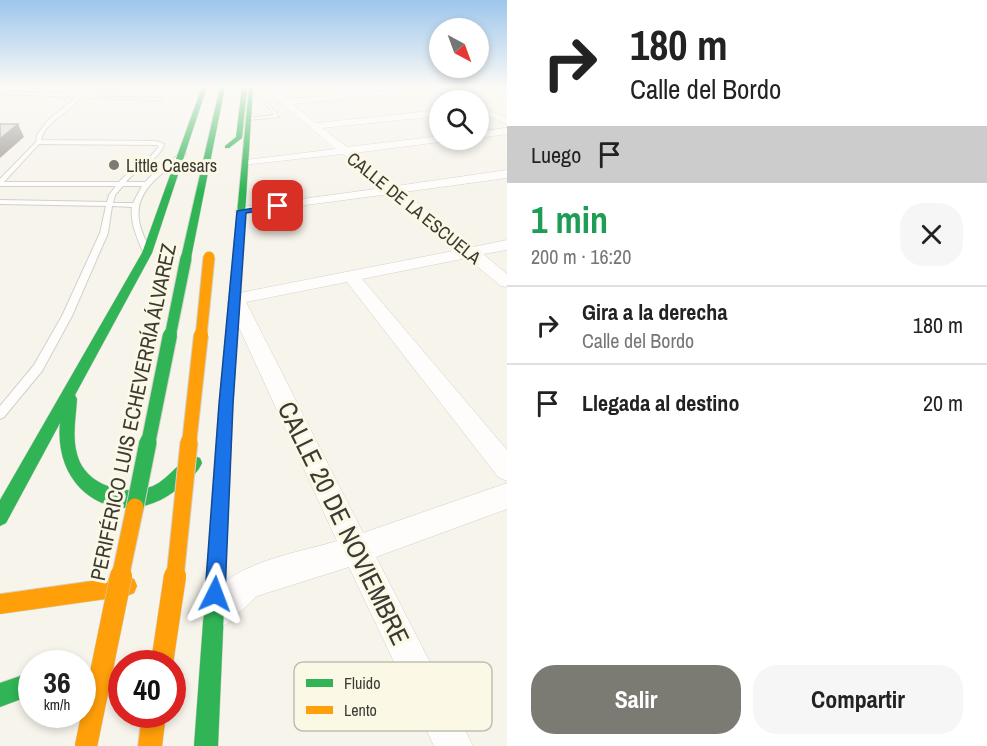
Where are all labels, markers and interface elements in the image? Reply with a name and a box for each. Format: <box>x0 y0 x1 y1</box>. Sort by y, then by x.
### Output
text: 180 m <box>630 17 728 73</box>
north arrow <box>429 18 489 78</box>
map controls <box>429 18 489 150</box>
icon: right <box>531 24 609 102</box>
text: Calle del Bordo <box>630 71 781 107</box>
button: search <box>429 90 489 150</box>
icon: arrive <box>593 138 626 171</box>
text: Luego <box>531 140 581 170</box>
street label: CALLE DE LA ESCUELA <box>342 146 486 270</box>
place label: Little Caesars <box>126 153 217 178</box>
marker: Little Caesars <box>107 158 121 172</box>
pin <box>252 180 303 231</box>
icon: arrive <box>261 189 294 222</box>
text: 1 min <box>531 196 608 244</box>
button: close <box>900 203 963 266</box>
street label: PERIFÉRICO LUIS ECHEVERRÍA ÁLVAREZ <box>83 240 183 583</box>
text: 200 m · 16:20 <box>531 243 631 270</box>
text: Gira a la derecha <box>582 297 727 327</box>
icon: right <box>531 309 564 342</box>
text: 180 m <box>913 310 963 340</box>
text: Calle del Bordo <box>582 327 694 354</box>
icon: arrive <box>531 387 564 420</box>
text: Llegada al destino <box>582 388 739 418</box>
text: 20 m <box>923 388 963 418</box>
street label: CALLE 20 DE NOVIEMBRE <box>270 396 418 650</box>
position arrow <box>183 562 247 626</box>
speed limit sign: 40 <box>108 650 186 728</box>
text: 36 <box>43 662 71 702</box>
legend <box>294 662 492 731</box>
button: Salir <box>531 665 741 734</box>
button: Compartir <box>753 665 963 734</box>
text: Fluido <box>344 672 380 694</box>
text: km/h <box>44 694 70 715</box>
text: Lento <box>344 699 377 721</box>

